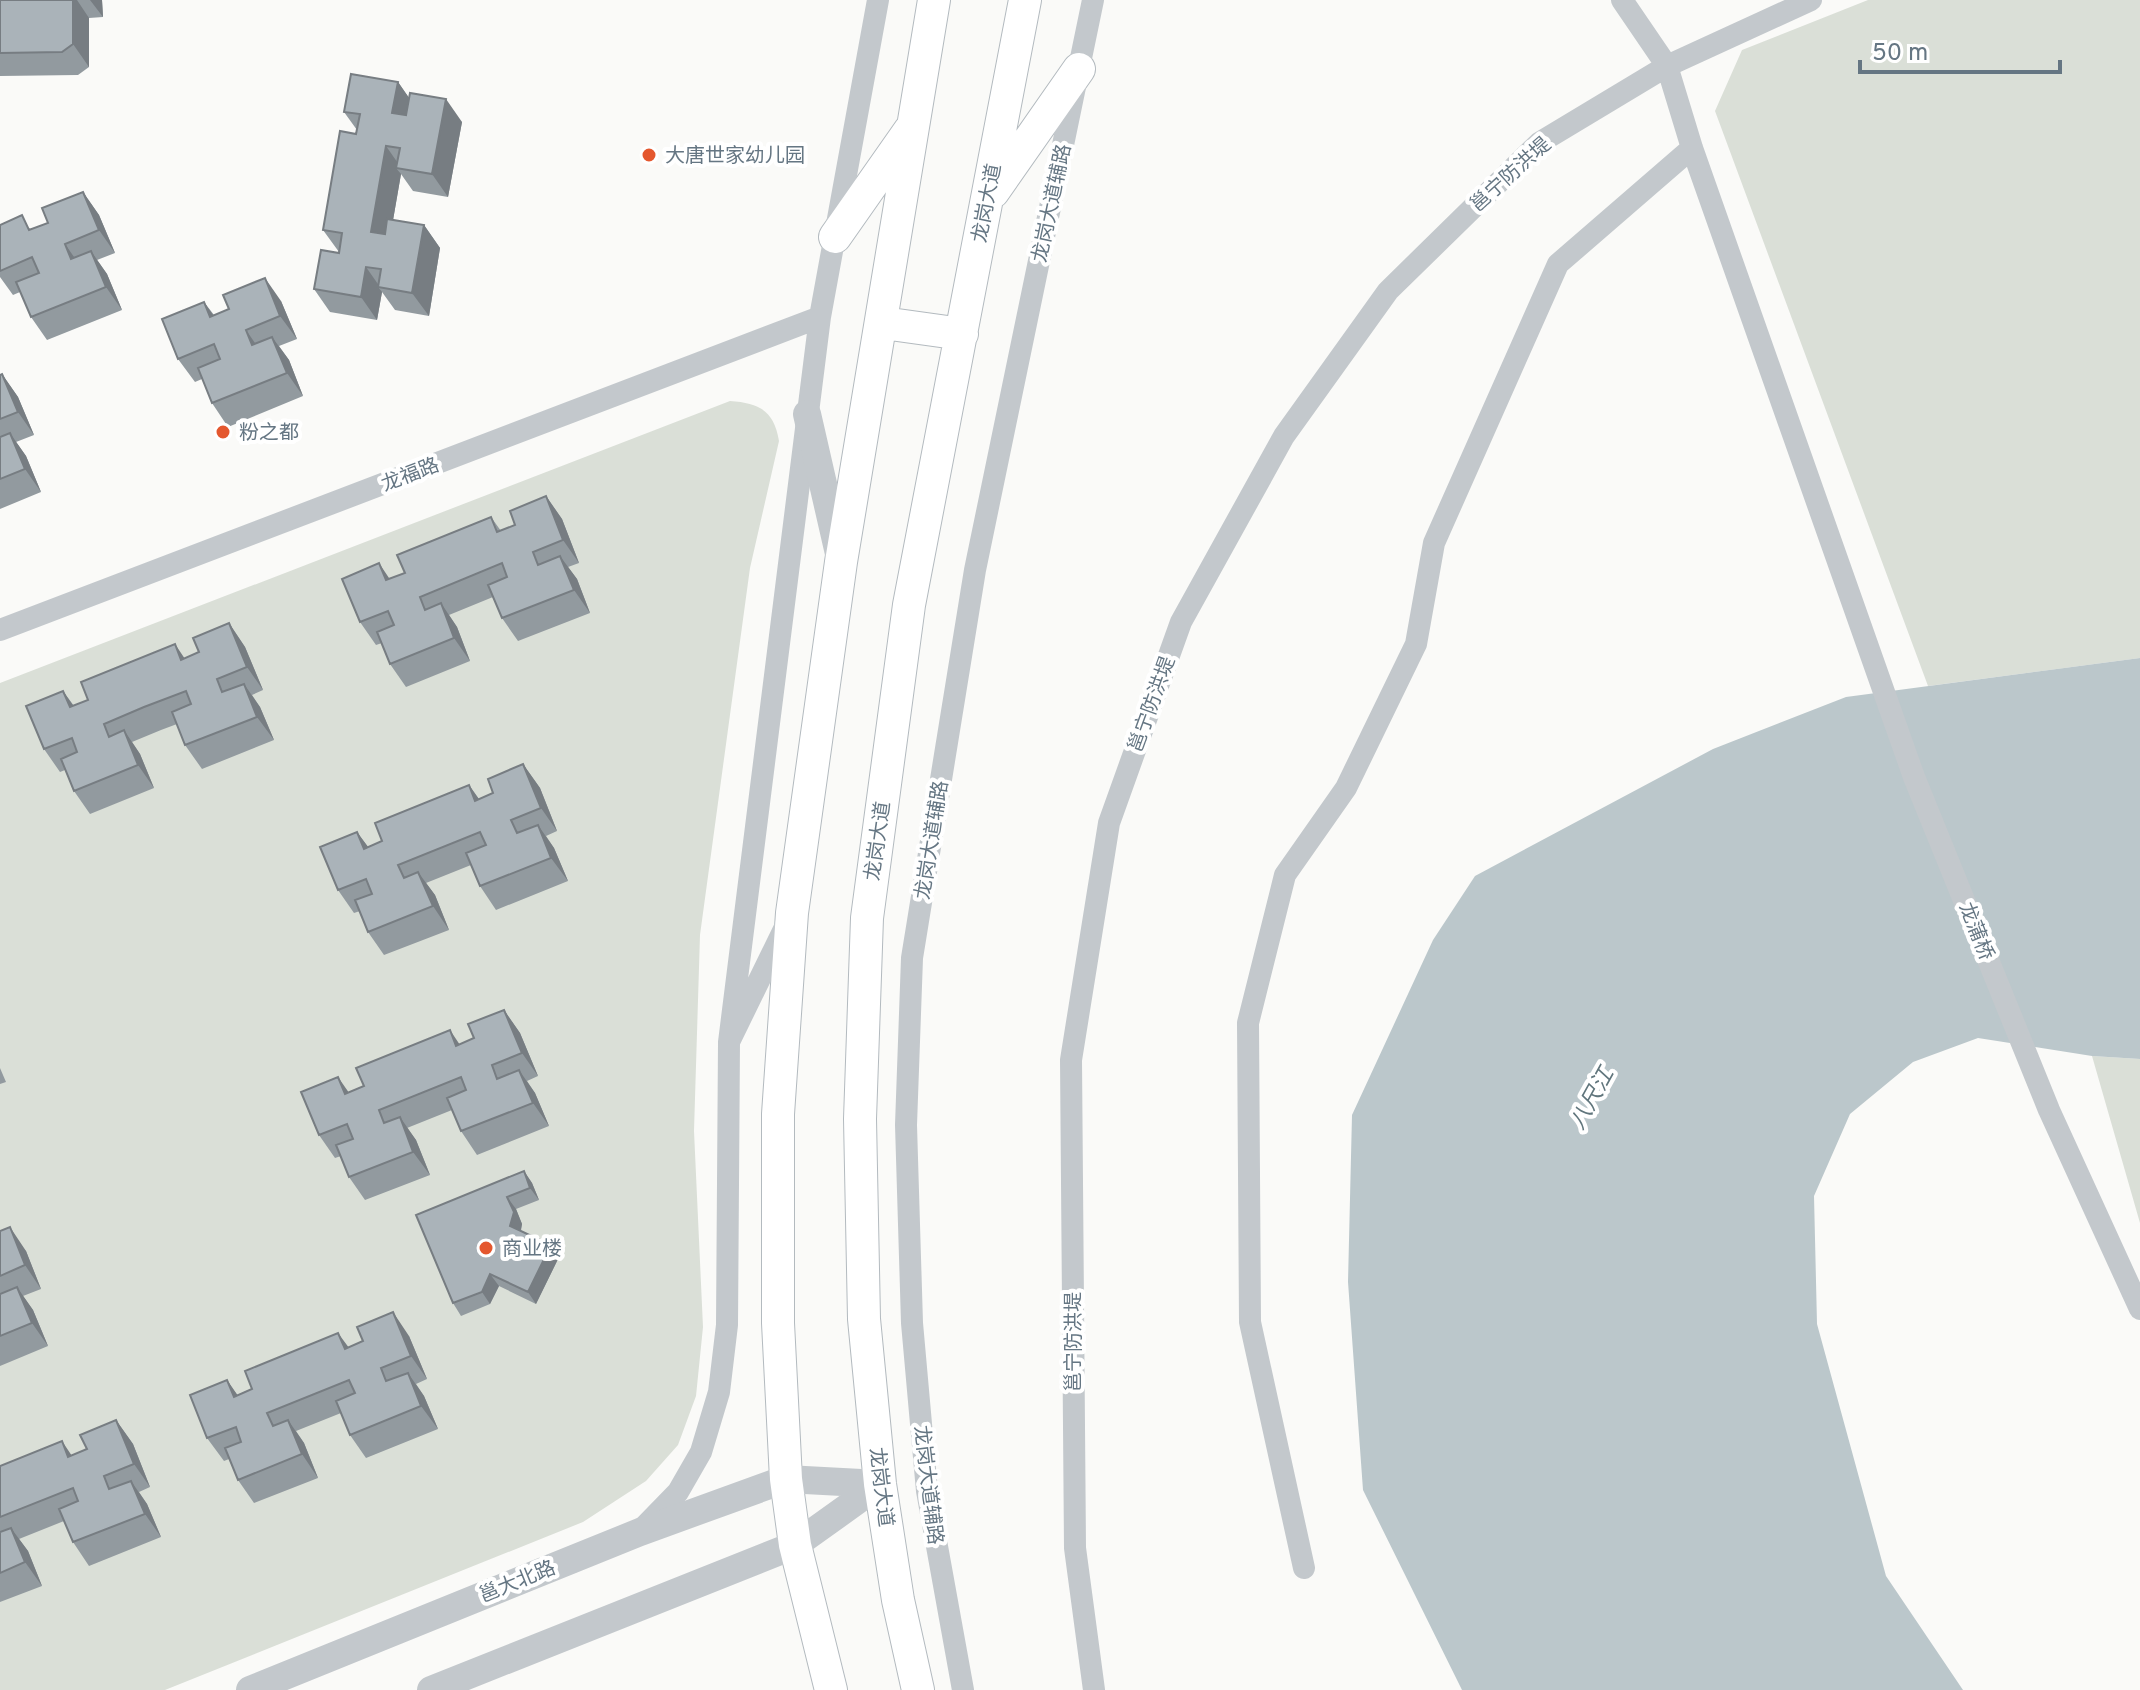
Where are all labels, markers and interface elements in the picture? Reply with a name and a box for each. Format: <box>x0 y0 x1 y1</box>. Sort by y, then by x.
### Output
scale bar <box>1860 24 2060 74</box>
text: 50 m <box>1872 39 1928 69</box>
street label: 邕宁防洪堤 <box>1465 132 1557 219</box>
street label: 龙岗大道辅路 <box>1028 142 1078 265</box>
place label: 大唐世家幼儿园 <box>665 144 805 170</box>
marker: 大唐世家幼儿园 <box>640 146 658 164</box>
street label: 龙岗大道 <box>968 162 1008 245</box>
place label: 粉之都 <box>239 421 299 447</box>
marker: 粉之都 <box>214 423 232 441</box>
street label: 龙福路 <box>378 453 443 499</box>
street label: 邕宁防洪堤 <box>1124 653 1182 756</box>
street label: 龙岗大道辅路 <box>911 779 955 902</box>
street label: 龙岗大道 <box>861 800 897 883</box>
street label: 龙蒲桥 <box>1952 899 1998 964</box>
water label: 八尺江 <box>1565 1062 1622 1135</box>
place label: 商业楼 <box>502 1237 562 1263</box>
marker: 商业楼 <box>477 1239 495 1257</box>
street label: 邕宁防洪堤 <box>1062 1292 1088 1392</box>
street label: 龙岗大道辅路 <box>907 1424 947 1546</box>
street label: 龙岗大道 <box>862 1446 898 1529</box>
street label: 邕大北路 <box>476 1556 560 1610</box>

